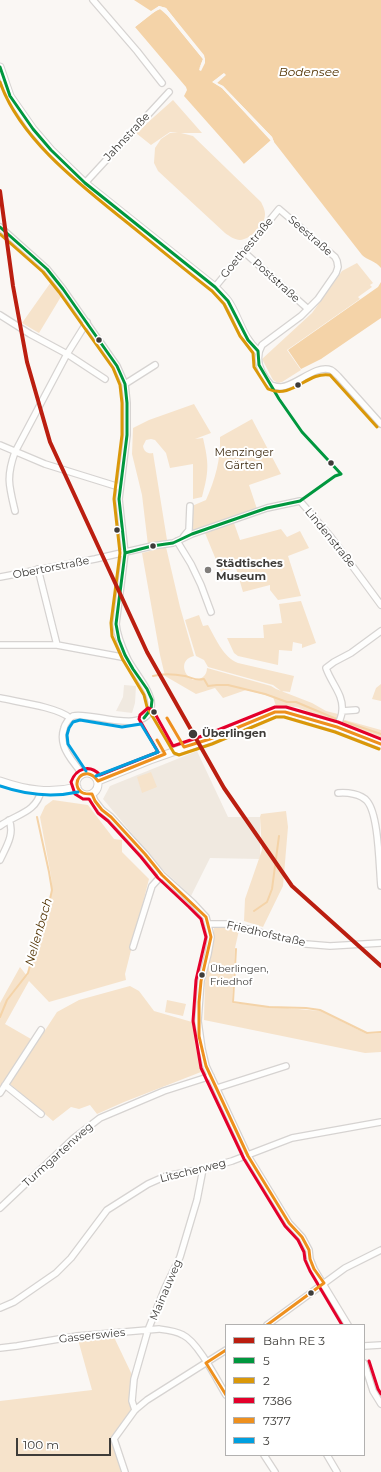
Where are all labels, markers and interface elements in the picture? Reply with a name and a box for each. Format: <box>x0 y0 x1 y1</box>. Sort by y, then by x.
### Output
water label: Bodensee <box>279 65 339 79</box>
street label: Jahnstraße <box>101 110 153 164</box>
street label: Seestraße <box>285 213 335 259</box>
street label: Goethestraße <box>218 215 276 281</box>
street label: Poststraße <box>250 256 302 306</box>
unlabelled marker <box>94 335 104 345</box>
unlabelled marker <box>293 380 303 390</box>
park label: Menzinger Gärten <box>214 446 274 472</box>
unlabelled marker <box>326 458 336 468</box>
street label: Lindenstraße <box>302 506 358 570</box>
unlabelled marker <box>112 525 122 535</box>
unlabelled marker <box>148 541 158 551</box>
street label: Obertorstraße <box>12 554 90 582</box>
place label: Städtisches Museum <box>216 557 283 583</box>
marker: Städtisches Museum <box>203 565 213 575</box>
unlabelled marker <box>149 707 159 717</box>
place label: Überlingen <box>202 727 266 741</box>
marker: Überlingen <box>187 728 199 740</box>
water label: Nellenbach <box>22 896 56 968</box>
street label: Friedhofstraße <box>225 919 307 949</box>
place label: Überlingen, Friedhof <box>210 963 269 986</box>
marker: Überlingen, Friedhof <box>197 970 207 980</box>
street label: Turmgartenweg <box>20 1120 96 1190</box>
street label: Litscherweg <box>159 1156 227 1186</box>
street label: Mainauweg <box>147 1258 185 1322</box>
unlabelled marker <box>306 1288 316 1298</box>
legend <box>225 1324 365 1456</box>
street label: Gasserswies <box>58 1326 126 1346</box>
text: Bahn RE 3 <box>263 1333 325 1348</box>
text: 5 <box>263 1353 270 1368</box>
text: 2 <box>263 1373 270 1388</box>
text: 7386 <box>263 1393 292 1408</box>
text: 7377 <box>263 1413 291 1428</box>
scale bar <box>18 1430 113 1456</box>
text: 3 <box>263 1433 270 1448</box>
text: 100 m <box>23 1437 59 1452</box>

